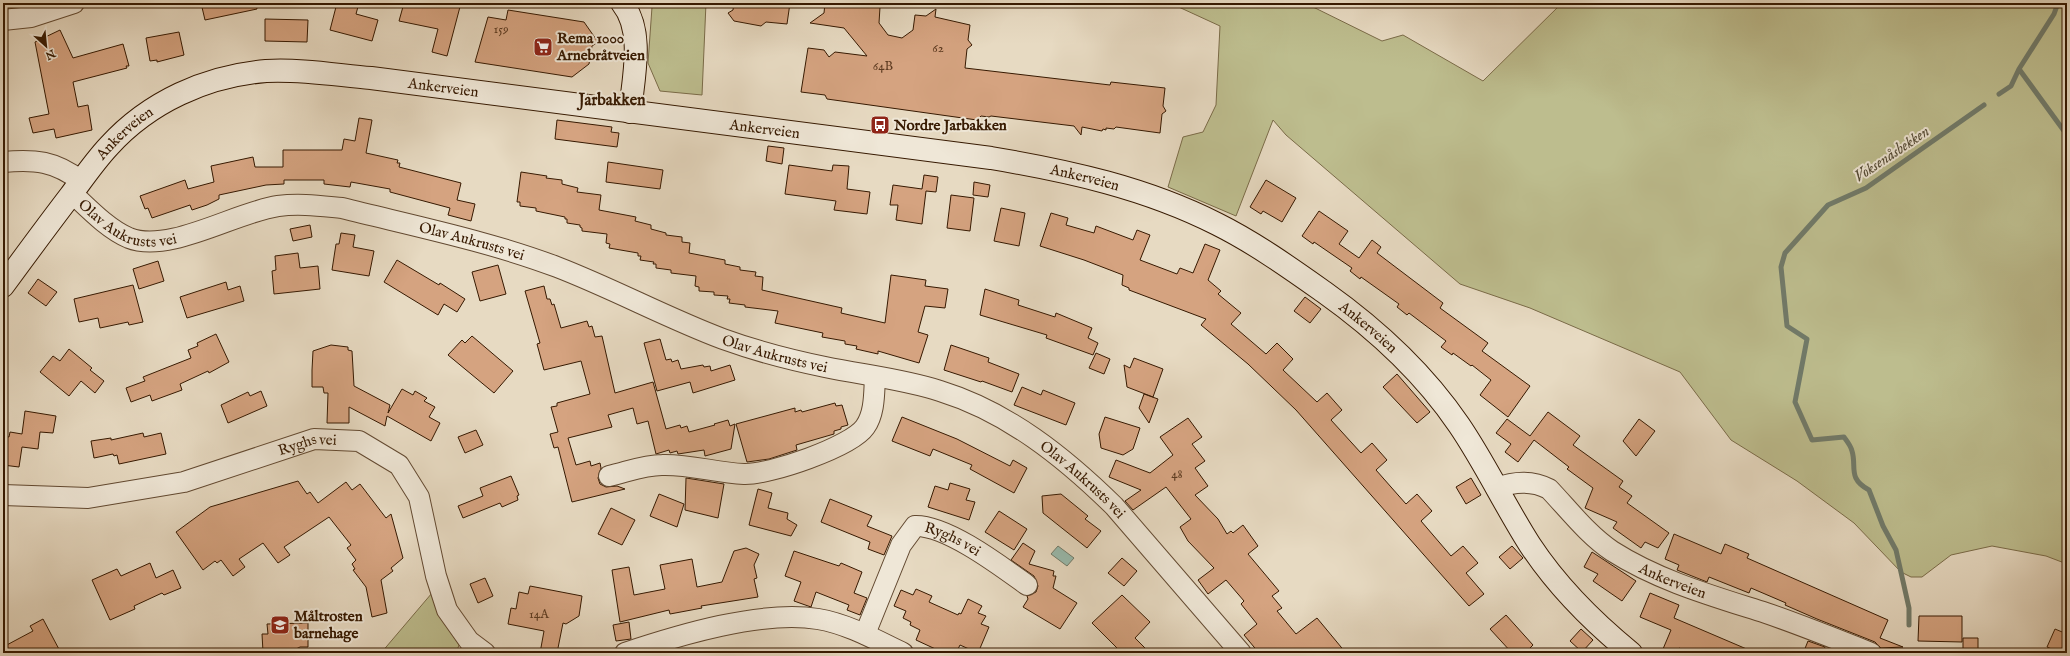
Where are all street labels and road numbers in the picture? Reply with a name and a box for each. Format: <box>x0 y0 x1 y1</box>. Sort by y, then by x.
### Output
street label: Ankerveien <box>406 74 480 102</box>
street label: Ankerveien <box>92 102 157 165</box>
street label: Ankerveien <box>727 115 801 143</box>
street label: Ankerveien <box>1047 160 1122 196</box>
street label: Olav Aukrusts vei <box>74 195 179 252</box>
street label: Olav Aukrusts vei <box>417 218 527 265</box>
street label: Ankerveien <box>1334 297 1401 357</box>
street label: Olav Aukrusts vei <box>719 330 829 377</box>
street label: Ryghs vei <box>276 430 337 460</box>
street label: Olav Aukrusts vei <box>1036 437 1130 523</box>
street label: Ryghs vei <box>923 518 984 561</box>
street label: Ankerveien <box>1635 558 1709 603</box>

